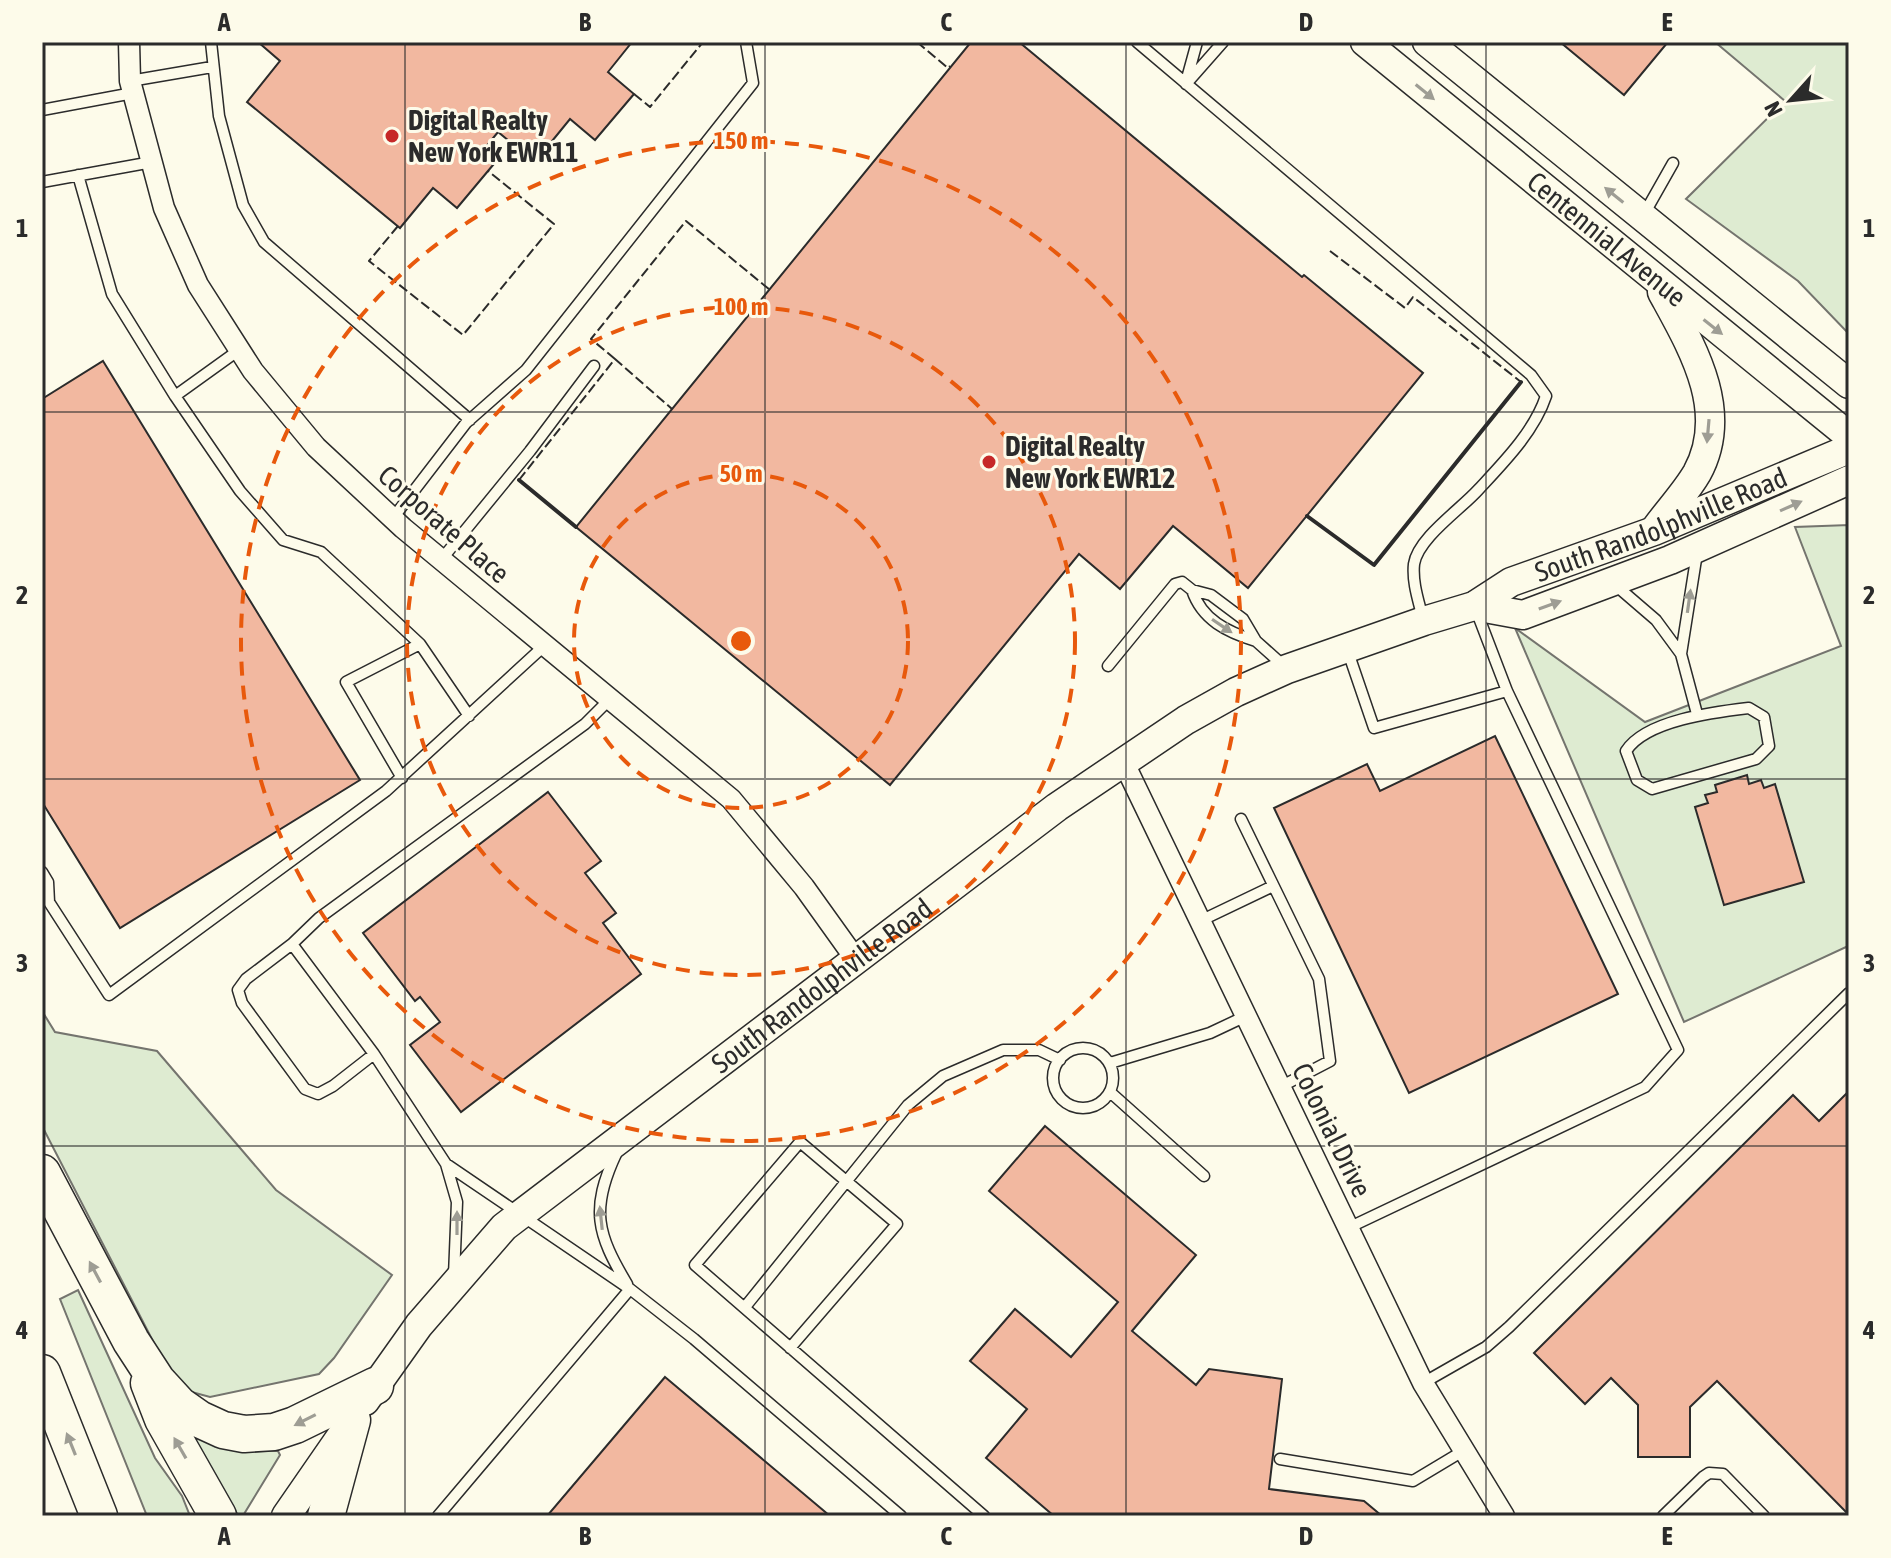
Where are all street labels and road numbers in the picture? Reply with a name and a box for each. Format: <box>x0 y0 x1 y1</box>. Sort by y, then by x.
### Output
street label: Centennial Avenue <box>1521 165 1693 313</box>
street label: Corporate Place <box>372 459 516 589</box>
street label: South Randolphville Road <box>1530 461 1792 588</box>
street label: South Randolphville Road <box>705 892 938 1079</box>
street label: Colonial Drive <box>1286 1058 1378 1202</box>

